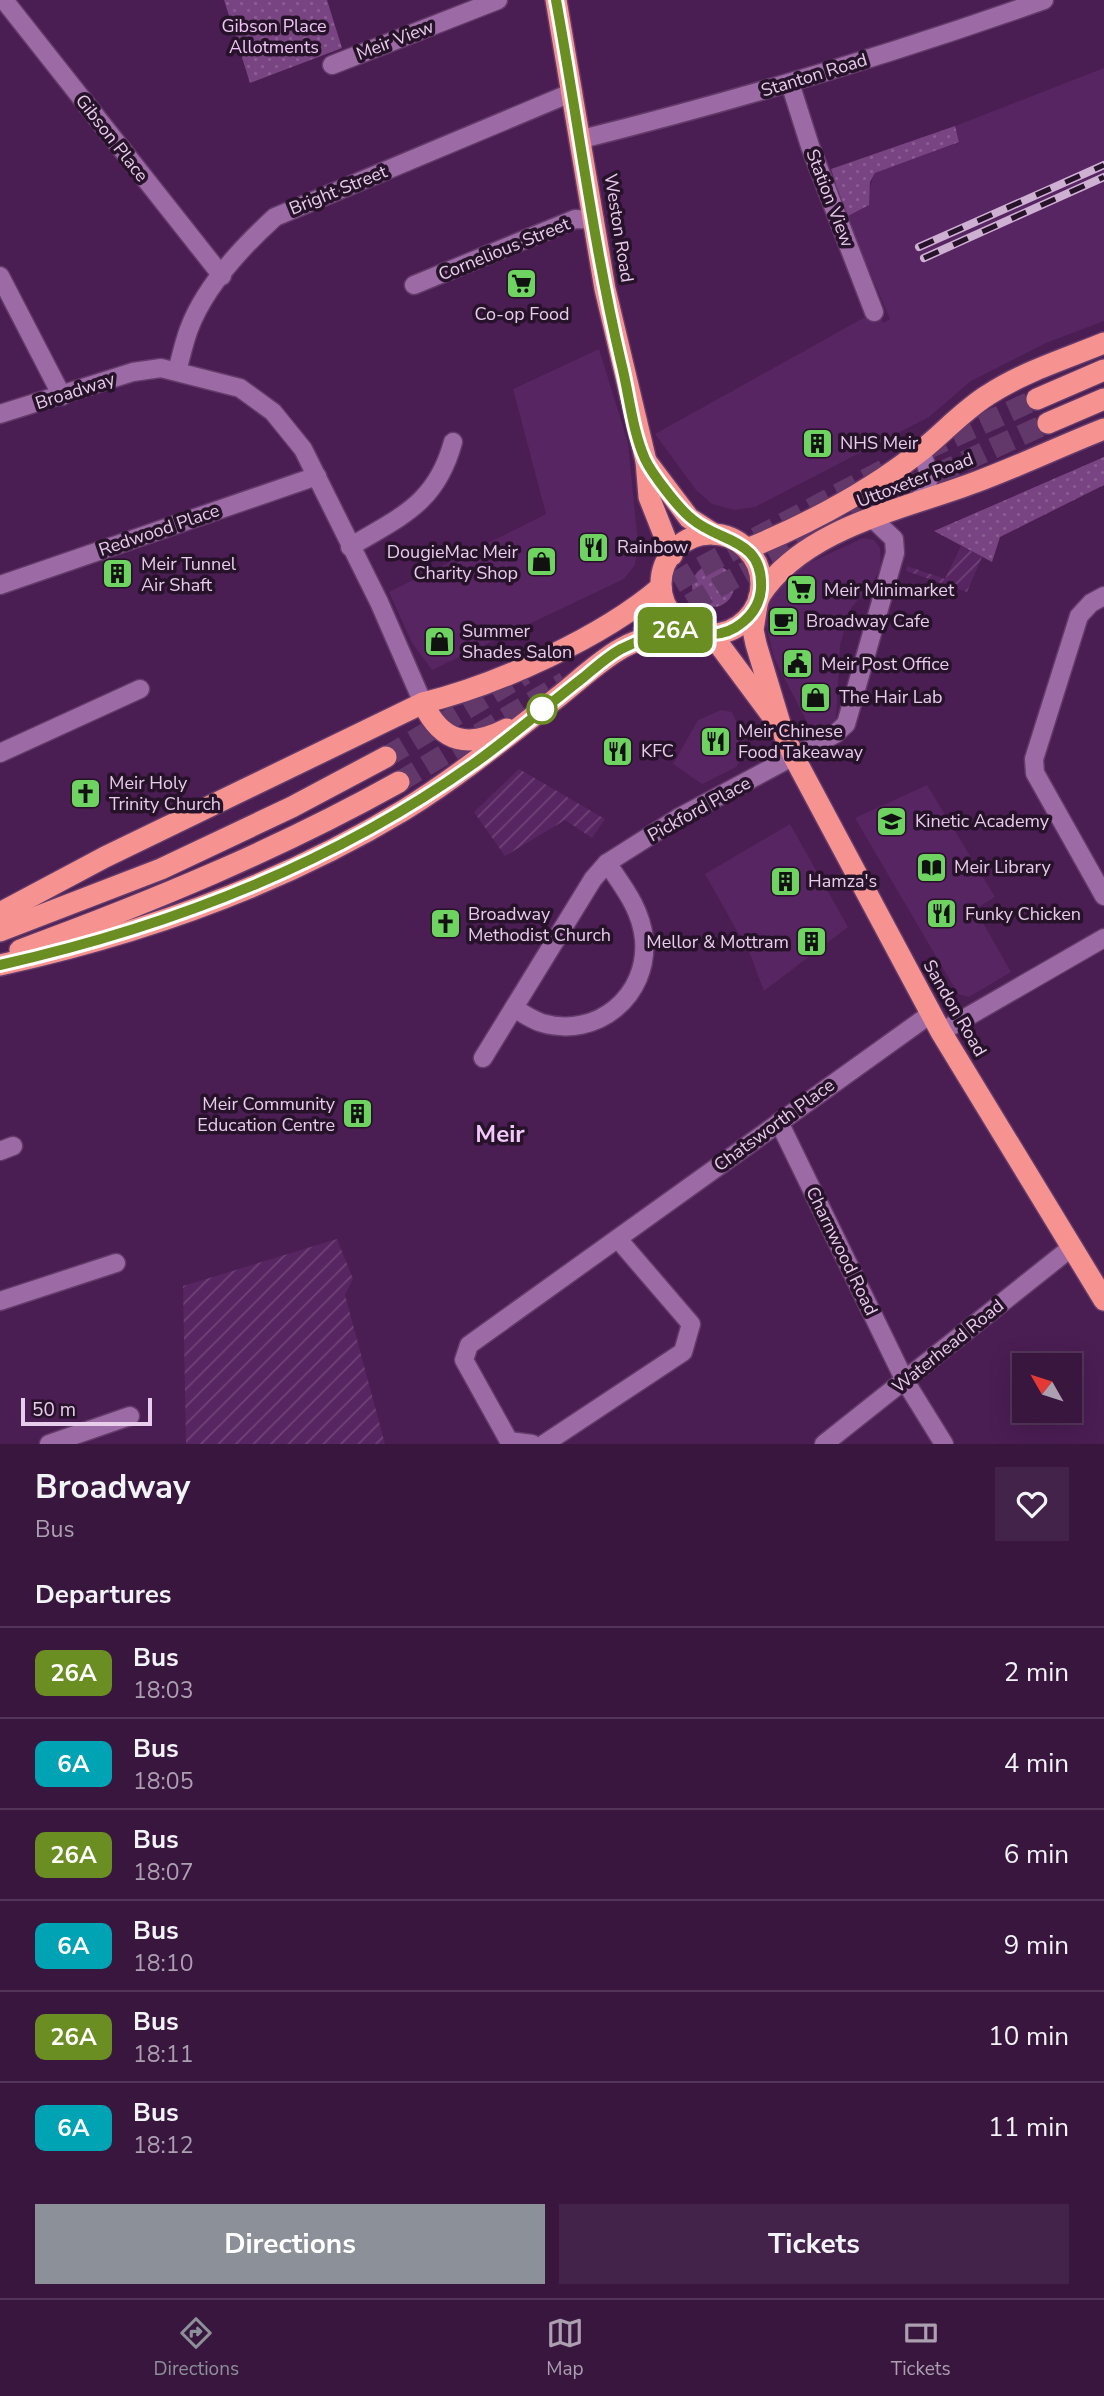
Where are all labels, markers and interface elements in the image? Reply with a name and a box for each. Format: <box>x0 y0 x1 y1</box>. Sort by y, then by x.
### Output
park label: Gibson Place Allotments <box>221 14 327 59</box>
street label: Meir View <box>353 14 437 66</box>
street label: Stanton Road <box>758 47 870 103</box>
street label: Gibson Place <box>70 89 154 187</box>
street label: Station View <box>800 145 860 251</box>
street label: Bright Street <box>285 159 391 221</box>
street label: Weston Road <box>599 172 639 284</box>
street label: Cornelious Street <box>435 211 574 286</box>
supermarket icon: Co-op Food <box>505 266 539 300</box>
place label: Co-op Food <box>475 302 569 326</box>
street label: Broadway <box>32 367 119 415</box>
building icon: NHS Meir <box>800 426 834 460</box>
place label: NHS Meir <box>840 431 919 455</box>
street label: Uttoxeter Road <box>853 447 977 513</box>
street label: Redwood Place <box>96 498 222 562</box>
restaurant icon: Rainbow <box>577 530 611 564</box>
place label: Rainbow <box>617 535 688 559</box>
place label: DougieMac Meir Charity Shop <box>387 540 519 585</box>
shop icon: DougieMac Meir Charity Shop <box>524 545 558 579</box>
place label: Meir Tunnel Air Shaft <box>141 552 237 597</box>
building icon: Meir Tunnel Air Shaft <box>101 557 135 591</box>
supermarket icon: Meir Minimarket <box>784 573 818 607</box>
place label: Meir Minimarket <box>824 578 955 602</box>
cafe icon: Broadway Cafe <box>766 604 800 638</box>
line badge: 26A <box>635 607 715 653</box>
place label: Broadway Cafe <box>806 609 930 633</box>
text: 26A <box>652 614 698 646</box>
place label: Summer Shades Salon <box>462 619 572 664</box>
shop icon: Summer Shades Salon <box>422 624 456 658</box>
public building icon: Meir Post Office <box>781 647 815 681</box>
place label: Meir Post Office <box>821 652 949 676</box>
shop icon: The Hair Lab <box>799 680 833 714</box>
place label: The Hair Lab <box>839 685 943 709</box>
unlabelled marker <box>527 694 557 724</box>
place label: Meir Chinese Food Takeaway <box>738 719 864 764</box>
restaurant icon: Meir Chinese Food Takeaway <box>698 724 732 758</box>
restaurant icon: KFC <box>601 734 635 768</box>
place label: KFC <box>641 739 674 763</box>
place label: Meir Holy Trinity Church <box>109 771 221 816</box>
street label: Pickford Place <box>643 771 755 847</box>
church icon: Meir Holy Trinity Church <box>69 776 103 810</box>
school or university icon: Kinetic Academy <box>875 804 909 838</box>
place label: Kinetic Academy <box>915 809 1050 833</box>
library icon: Meir Library <box>914 850 948 884</box>
place label: Meir Library <box>954 855 1052 879</box>
building icon: Hamza's <box>768 864 802 898</box>
place label: Hamza's <box>808 869 877 893</box>
restaurant icon: Funky Chicken <box>925 897 959 931</box>
place label: Broadway Methodist Church <box>468 902 611 947</box>
place label: Funky Chicken <box>965 902 1081 926</box>
church icon: Broadway Methodist Church <box>428 907 462 941</box>
building icon: Mellor & Mottram <box>795 925 829 959</box>
place label: Mellor & Mottram <box>646 930 789 954</box>
street label: Sandon Road <box>918 955 992 1061</box>
street label: Chatsworth Place <box>709 1073 839 1177</box>
place label: Meir Community Education Centre <box>197 1092 336 1137</box>
building icon: Meir Community Education Centre <box>341 1097 375 1131</box>
district label: Meir <box>475 1118 525 1150</box>
street label: Charnwood Road <box>800 1183 884 1319</box>
street label: Waterhead Road <box>887 1294 1009 1398</box>
north arrow <box>1012 1353 1082 1423</box>
map controls <box>1012 1353 1082 1423</box>
scale bar <box>21 1395 152 1427</box>
text: 50 m <box>32 1397 76 1423</box>
text: Broadway <box>35 1465 190 1510</box>
button: heart <box>995 1467 1069 1541</box>
text: Bus <box>35 1514 75 1545</box>
text: Departures <box>35 1577 171 1612</box>
text: Bus <box>133 1640 179 1675</box>
text: 2 min <box>1004 1655 1069 1690</box>
text: 26A <box>50 1657 97 1689</box>
text: 18:03 <box>133 1675 193 1706</box>
text: Bus <box>133 1731 179 1766</box>
text: 4 min <box>1004 1746 1069 1781</box>
text: 6A <box>57 1748 90 1780</box>
text: 18:05 <box>133 1766 193 1797</box>
text: Bus <box>133 1822 179 1857</box>
text: 6 min <box>1004 1837 1069 1872</box>
text: 26A <box>50 1839 97 1871</box>
text: 18:07 <box>133 1857 193 1888</box>
text: Bus <box>133 1913 179 1948</box>
text: 9 min <box>1004 1928 1069 1963</box>
text: 6A <box>57 1930 90 1962</box>
text: 18:10 <box>133 1948 193 1979</box>
text: Bus <box>133 2004 179 2039</box>
text: 10 min <box>988 2019 1069 2054</box>
text: 26A <box>50 2021 97 2053</box>
text: 18:11 <box>133 2039 193 2070</box>
text: Bus <box>133 2095 179 2130</box>
text: 11 min <box>988 2110 1069 2145</box>
text: 6A <box>57 2112 90 2144</box>
text: 18:12 <box>133 2130 193 2161</box>
button: Directions <box>35 2204 545 2284</box>
button: Tickets <box>559 2204 1069 2284</box>
tab: Directions <box>153 2314 239 2382</box>
tab: Map <box>546 2314 584 2382</box>
tab: Tickets <box>891 2314 951 2382</box>

